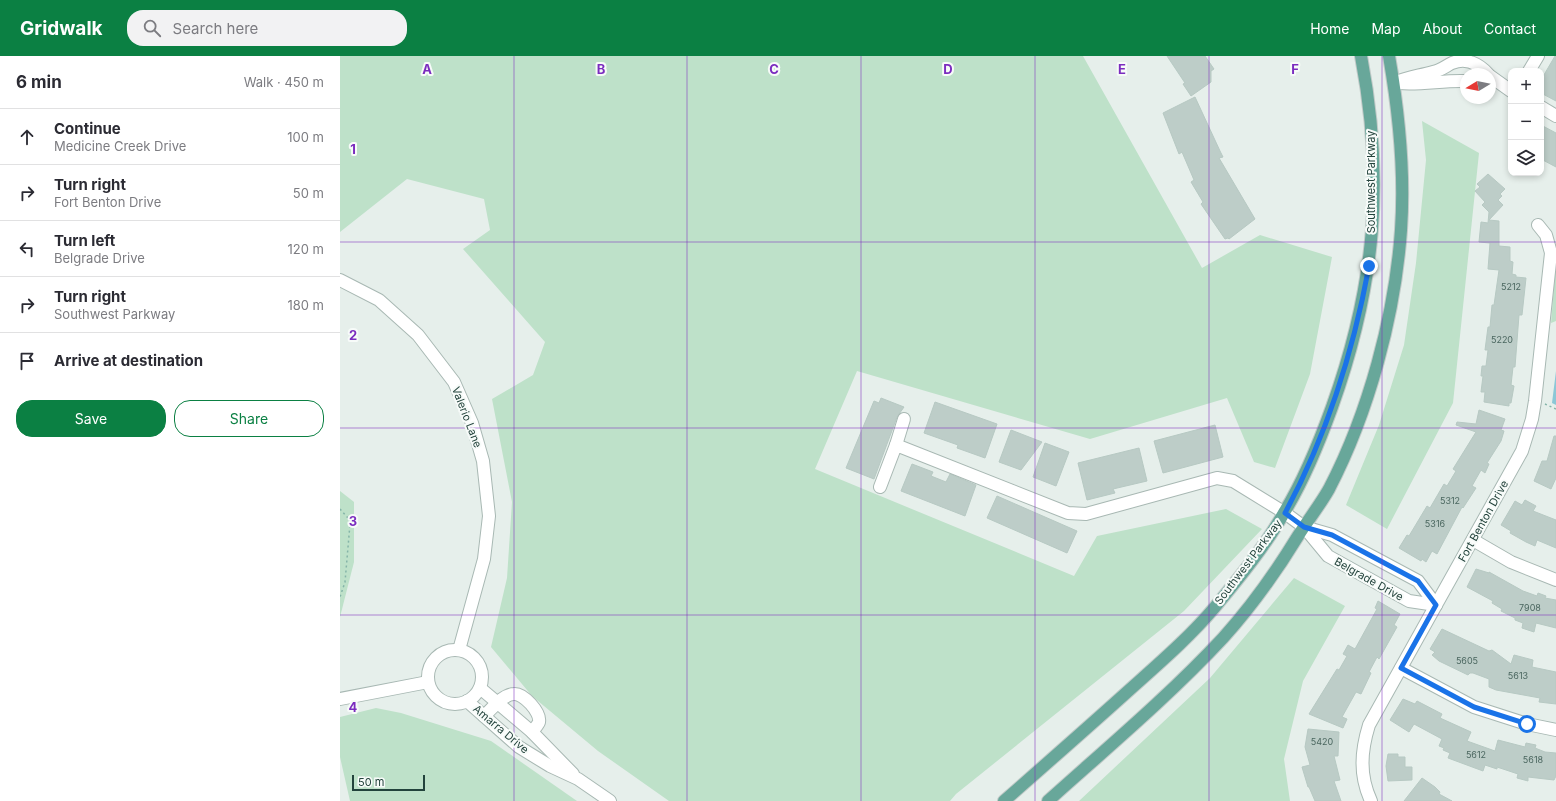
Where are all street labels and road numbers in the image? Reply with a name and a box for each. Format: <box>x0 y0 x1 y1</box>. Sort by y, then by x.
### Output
street label: Southwest Parkway <box>1364 131 1378 233</box>
street label: Valerio Lane <box>449 384 485 450</box>
street label: Fort Benton Drive <box>1455 478 1511 564</box>
street label: Southwest Parkway <box>1211 517 1285 607</box>
street label: Belgrade Drive <box>1332 554 1406 604</box>
street label: Amarra Drive <box>470 702 532 756</box>

